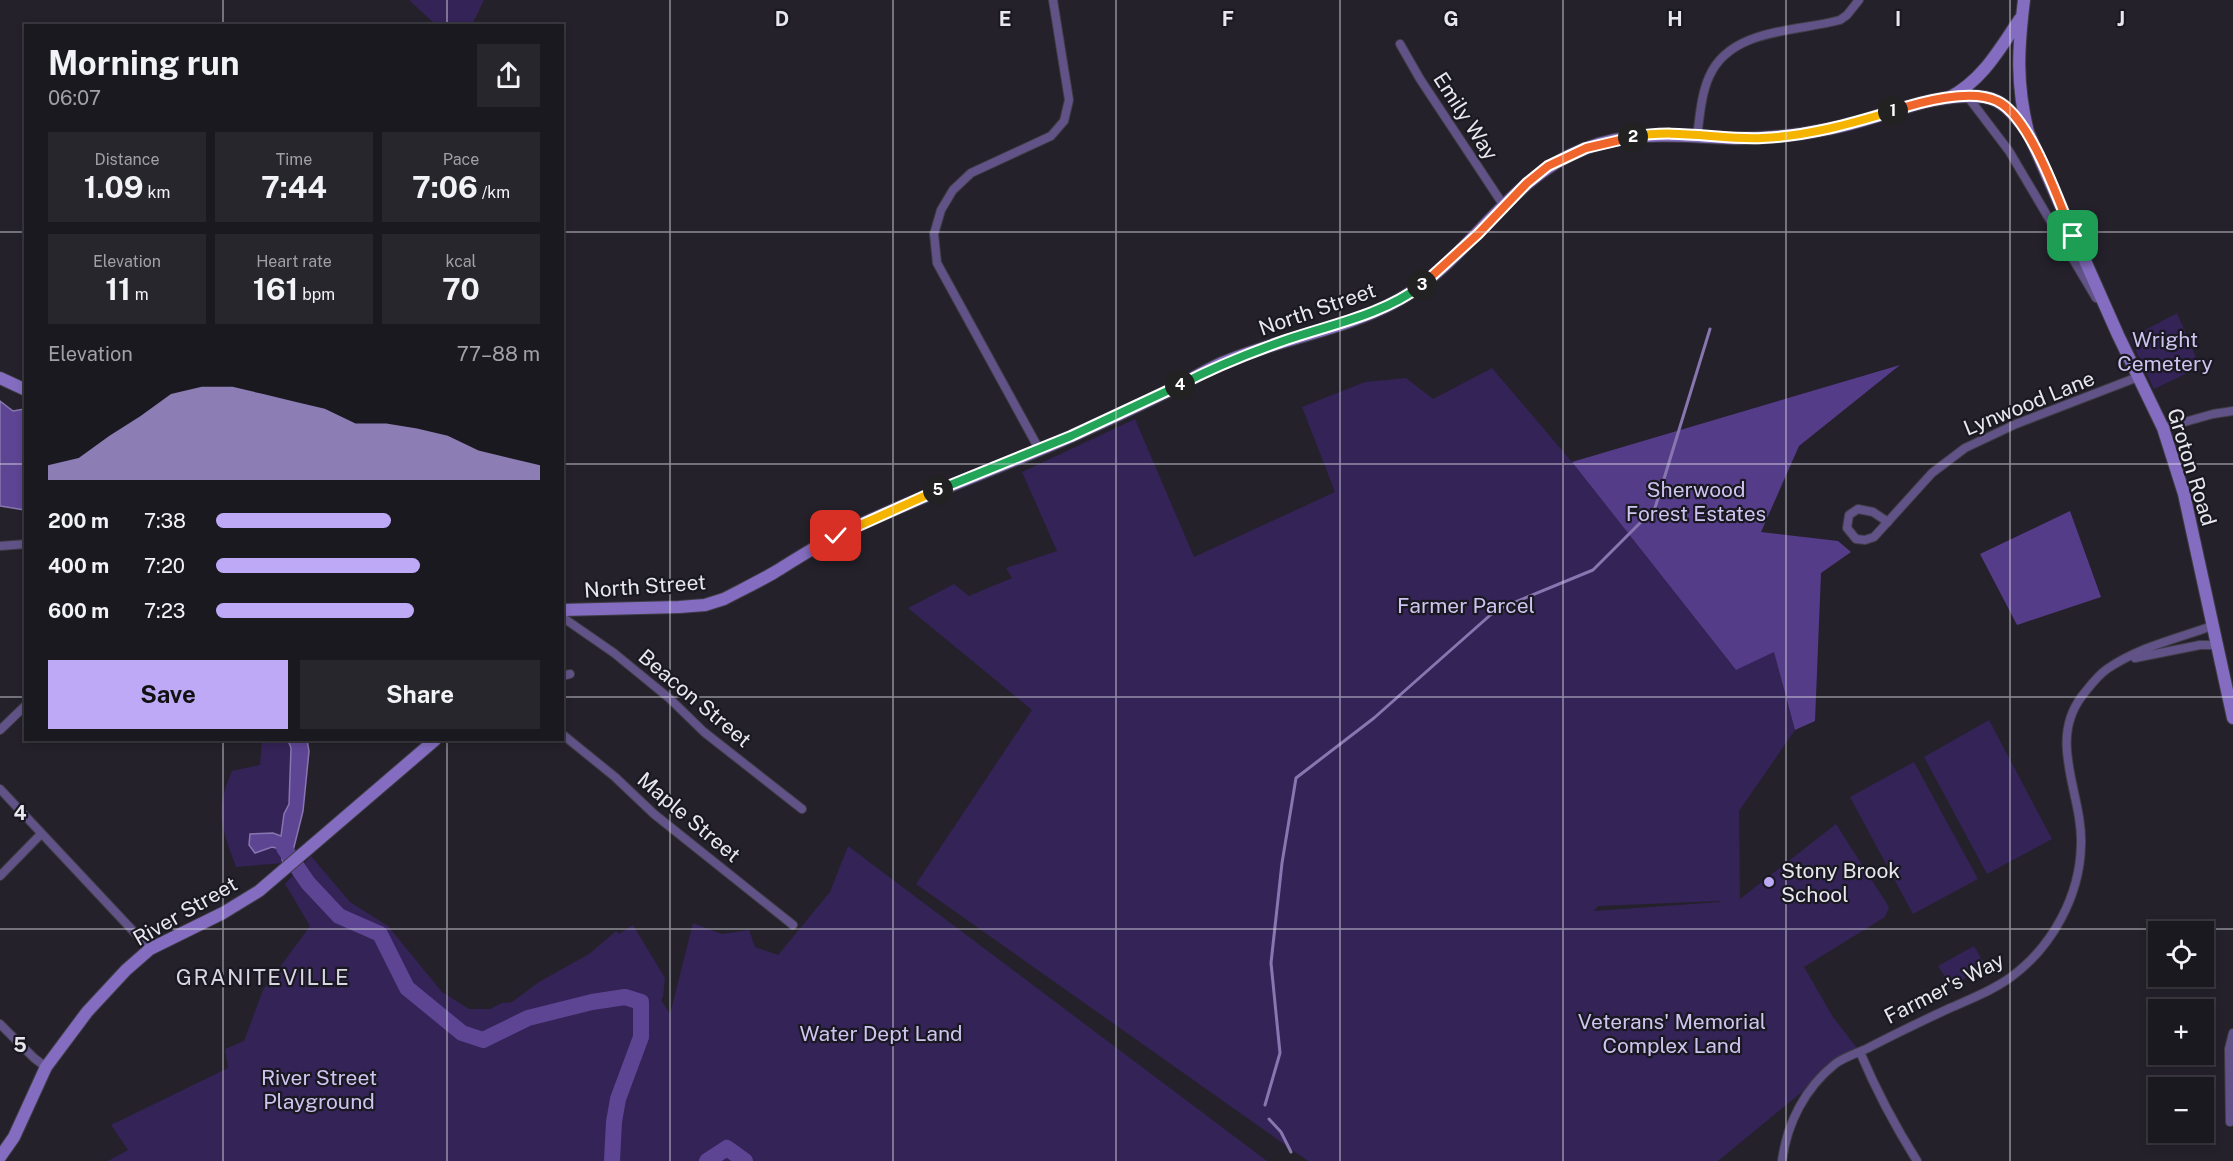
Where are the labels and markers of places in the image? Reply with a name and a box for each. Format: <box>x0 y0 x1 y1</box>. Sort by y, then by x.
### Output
pin: 1 <box>1878 96 1908 126</box>
pin: 2 <box>1618 122 1648 152</box>
pin <box>2047 210 2098 261</box>
pin: 3 <box>1407 270 1437 300</box>
pin: 4 <box>1165 370 1195 400</box>
pin: 5 <box>923 475 953 505</box>
pin <box>810 510 861 561</box>
place label: Stony Brook School <box>1781 858 1900 907</box>
marker: Stony Brook School <box>1762 875 1776 889</box>

